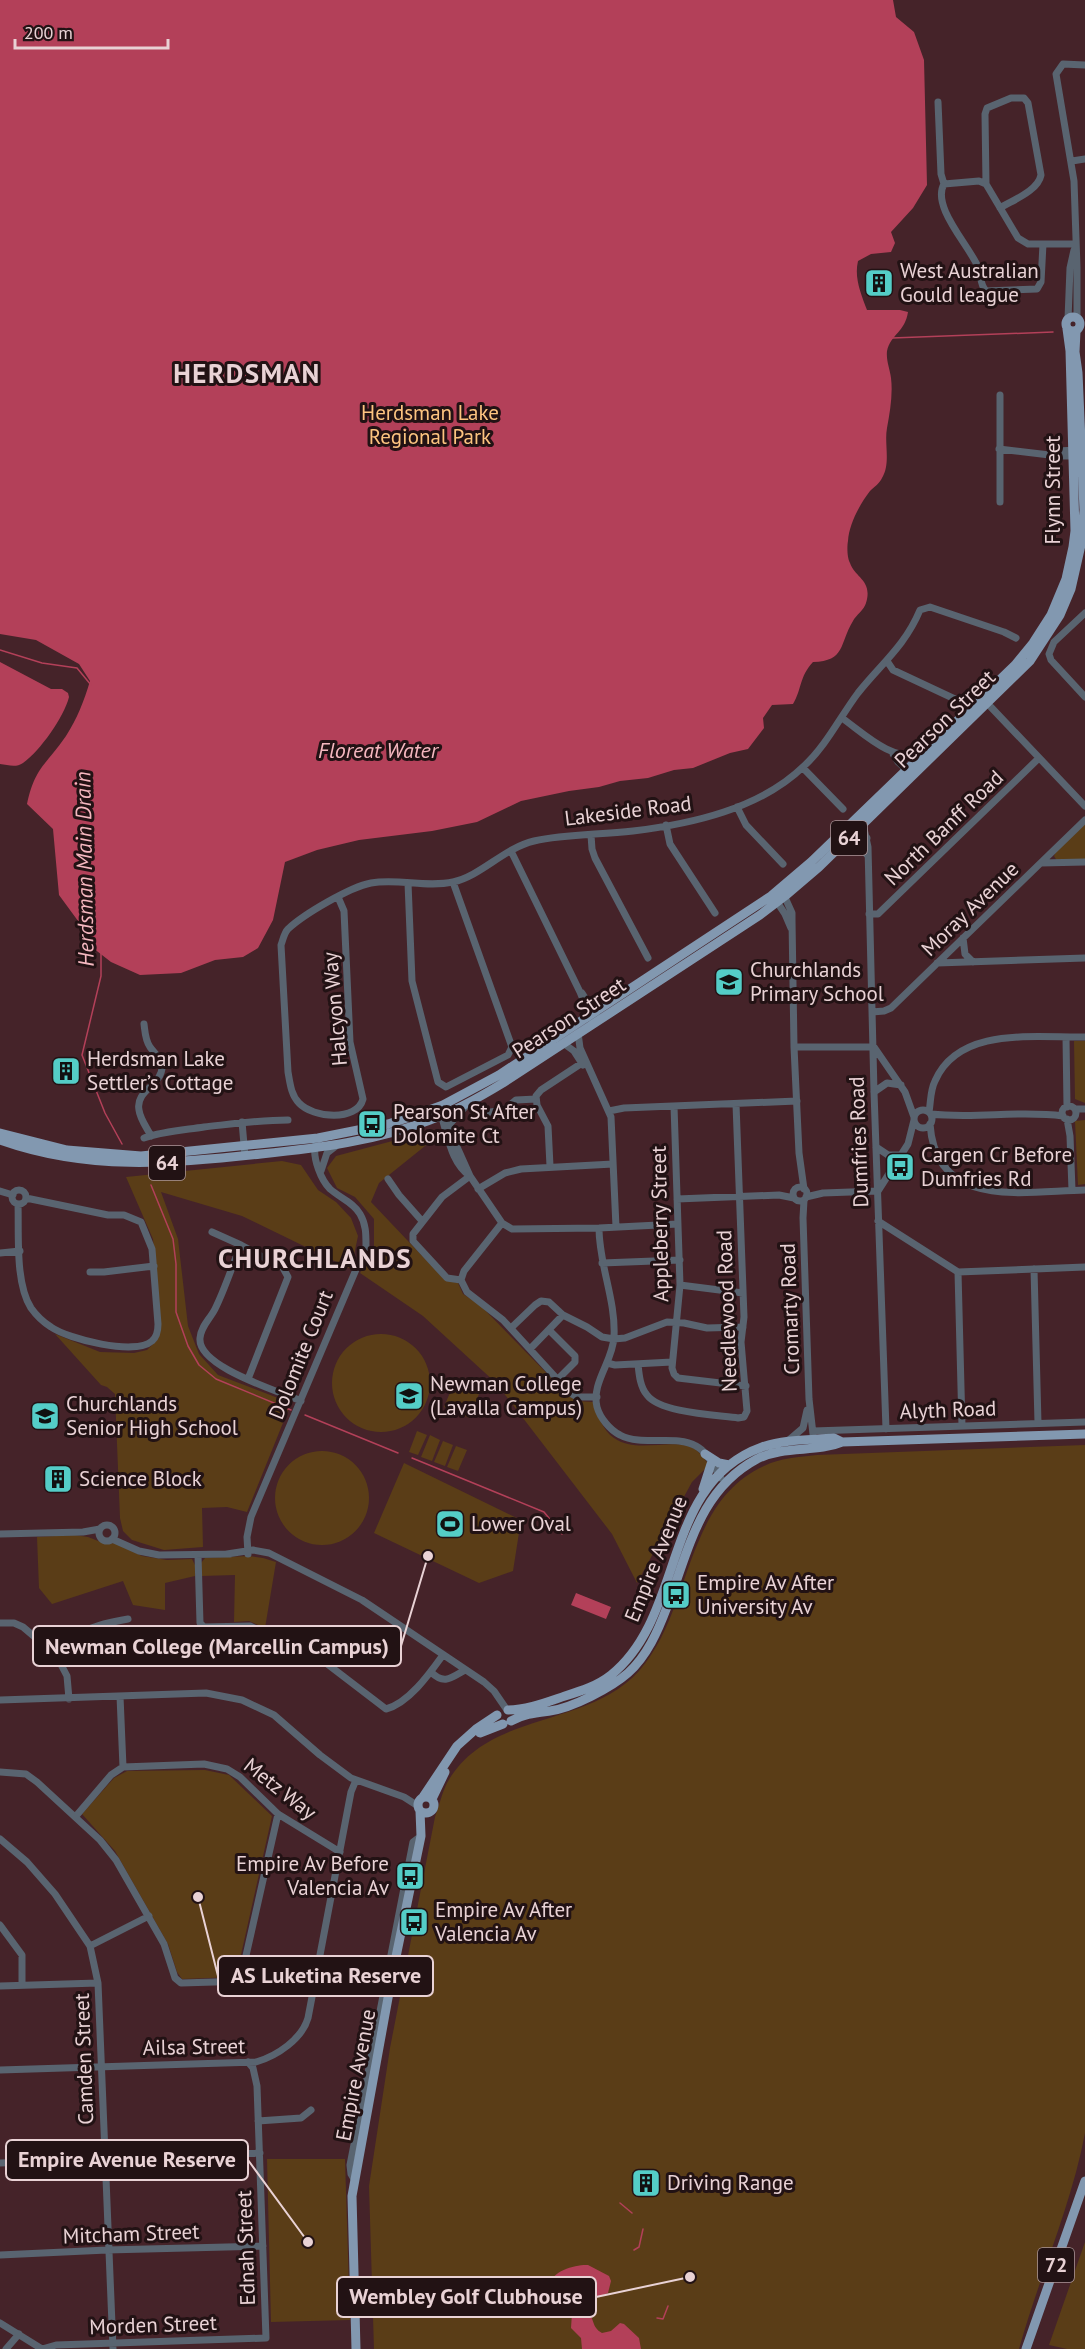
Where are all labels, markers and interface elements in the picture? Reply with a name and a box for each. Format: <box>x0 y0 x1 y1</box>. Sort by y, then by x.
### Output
scale bar <box>15 12 168 50</box>
text: 200 m <box>24 21 73 44</box>
place label: West Australian Gould league <box>900 257 1039 308</box>
building icon: West Australian Gould league <box>863 267 895 299</box>
district label: HERDSMAN <box>173 356 321 390</box>
park label: Herdsman Lake Regional Park <box>361 399 499 450</box>
street label: Flynn Street <box>1039 436 1066 545</box>
street label: Pearson Street <box>889 664 1001 774</box>
water label: Floreat Water <box>318 736 440 764</box>
street label: North Banff Road <box>879 764 1009 891</box>
water label: Herdsman Main Drain <box>68 771 100 967</box>
street label: Lakeside Road <box>563 789 693 832</box>
road number: 64 <box>831 821 867 855</box>
street label: Moray Avenue <box>915 856 1024 962</box>
street label: Halcyon Way <box>316 951 353 1067</box>
place label: Churchlands Primary School <box>750 956 884 1007</box>
school or university icon: Churchlands Primary School <box>713 966 745 998</box>
street label: Pearson Street <box>507 971 631 1064</box>
place label: Herdsman Lake Settler’s Cottage <box>87 1045 233 1096</box>
building icon: Herdsman Lake Settler’s Cottage <box>50 1055 82 1087</box>
street label: Dumfries Road <box>843 1076 874 1208</box>
place label: Pearson St After Dolomite Ct <box>393 1098 536 1149</box>
bus stop icon: Pearson St After Dolomite Ct <box>356 1108 388 1140</box>
place label: Cargen Cr Before Dumfries Rd <box>921 1141 1072 1192</box>
road number: 64 <box>149 1146 185 1180</box>
street label: Appleberry Street <box>645 1146 674 1302</box>
bus stop icon: Cargen Cr Before Dumfries Rd <box>884 1151 916 1183</box>
street label: Needlewood Road <box>710 1230 743 1393</box>
district label: CHURCHLANDS <box>218 1241 412 1275</box>
street label: Cromarty Road <box>774 1243 805 1375</box>
street label: Dolomite Court <box>262 1286 339 1423</box>
place label: Newman College (Lavalla Campus) <box>430 1370 582 1421</box>
school or university icon: Newman College (Lavalla Campus) <box>393 1380 425 1412</box>
place label: Churchlands Senior High School <box>66 1390 238 1441</box>
street label: Alyth Road <box>899 1394 997 1425</box>
school or university icon: Churchlands Senior High School <box>29 1400 61 1432</box>
building icon: Science Block <box>42 1463 74 1495</box>
place label: Science Block <box>79 1465 202 1492</box>
street label: Empire Avenue <box>618 1492 693 1626</box>
sports icon: Lower Oval <box>434 1508 466 1540</box>
place label: Lower Oval <box>471 1510 571 1537</box>
place label: Empire Av After University Av <box>697 1569 834 1620</box>
bus stop icon: Empire Av After University Av <box>660 1579 692 1611</box>
callout: Newman College (Marcellin Campus) <box>33 1626 401 1666</box>
text: Newman College (Marcellin Campus) <box>45 1632 389 1660</box>
street label: Metz Way <box>238 1752 322 1826</box>
place label: Empire Av Before Valencia Av <box>236 1850 389 1901</box>
bus stop icon: Empire Av Before Valencia Av <box>394 1860 426 1892</box>
place label: Empire Av After Valencia Av <box>434 1896 572 1947</box>
bus stop icon: Empire Av After Valencia Av <box>398 1906 430 1938</box>
callout: AS Luketina Reserve <box>218 1956 433 1996</box>
text: AS Luketina Reserve <box>231 1961 421 1989</box>
street label: Camden Street <box>68 1993 99 2125</box>
street label: Empire Avenue <box>330 2007 382 2143</box>
street label: Ailsa Street <box>142 2032 245 2061</box>
callout: Empire Avenue Reserve <box>6 2140 248 2180</box>
text: Empire Avenue Reserve <box>18 2145 236 2173</box>
building icon: Driving Range <box>630 2167 662 2199</box>
place label: Driving Range <box>667 2169 794 2196</box>
street label: Ednah Street <box>230 2190 261 2306</box>
street label: Mitcham Street <box>62 2218 200 2249</box>
road number: 72 <box>1038 2248 1074 2282</box>
callout: Wembley Golf Clubhouse <box>337 2277 596 2317</box>
text: Wembley Golf Clubhouse <box>349 2282 583 2310</box>
street label: Morden Street <box>89 2309 217 2340</box>

